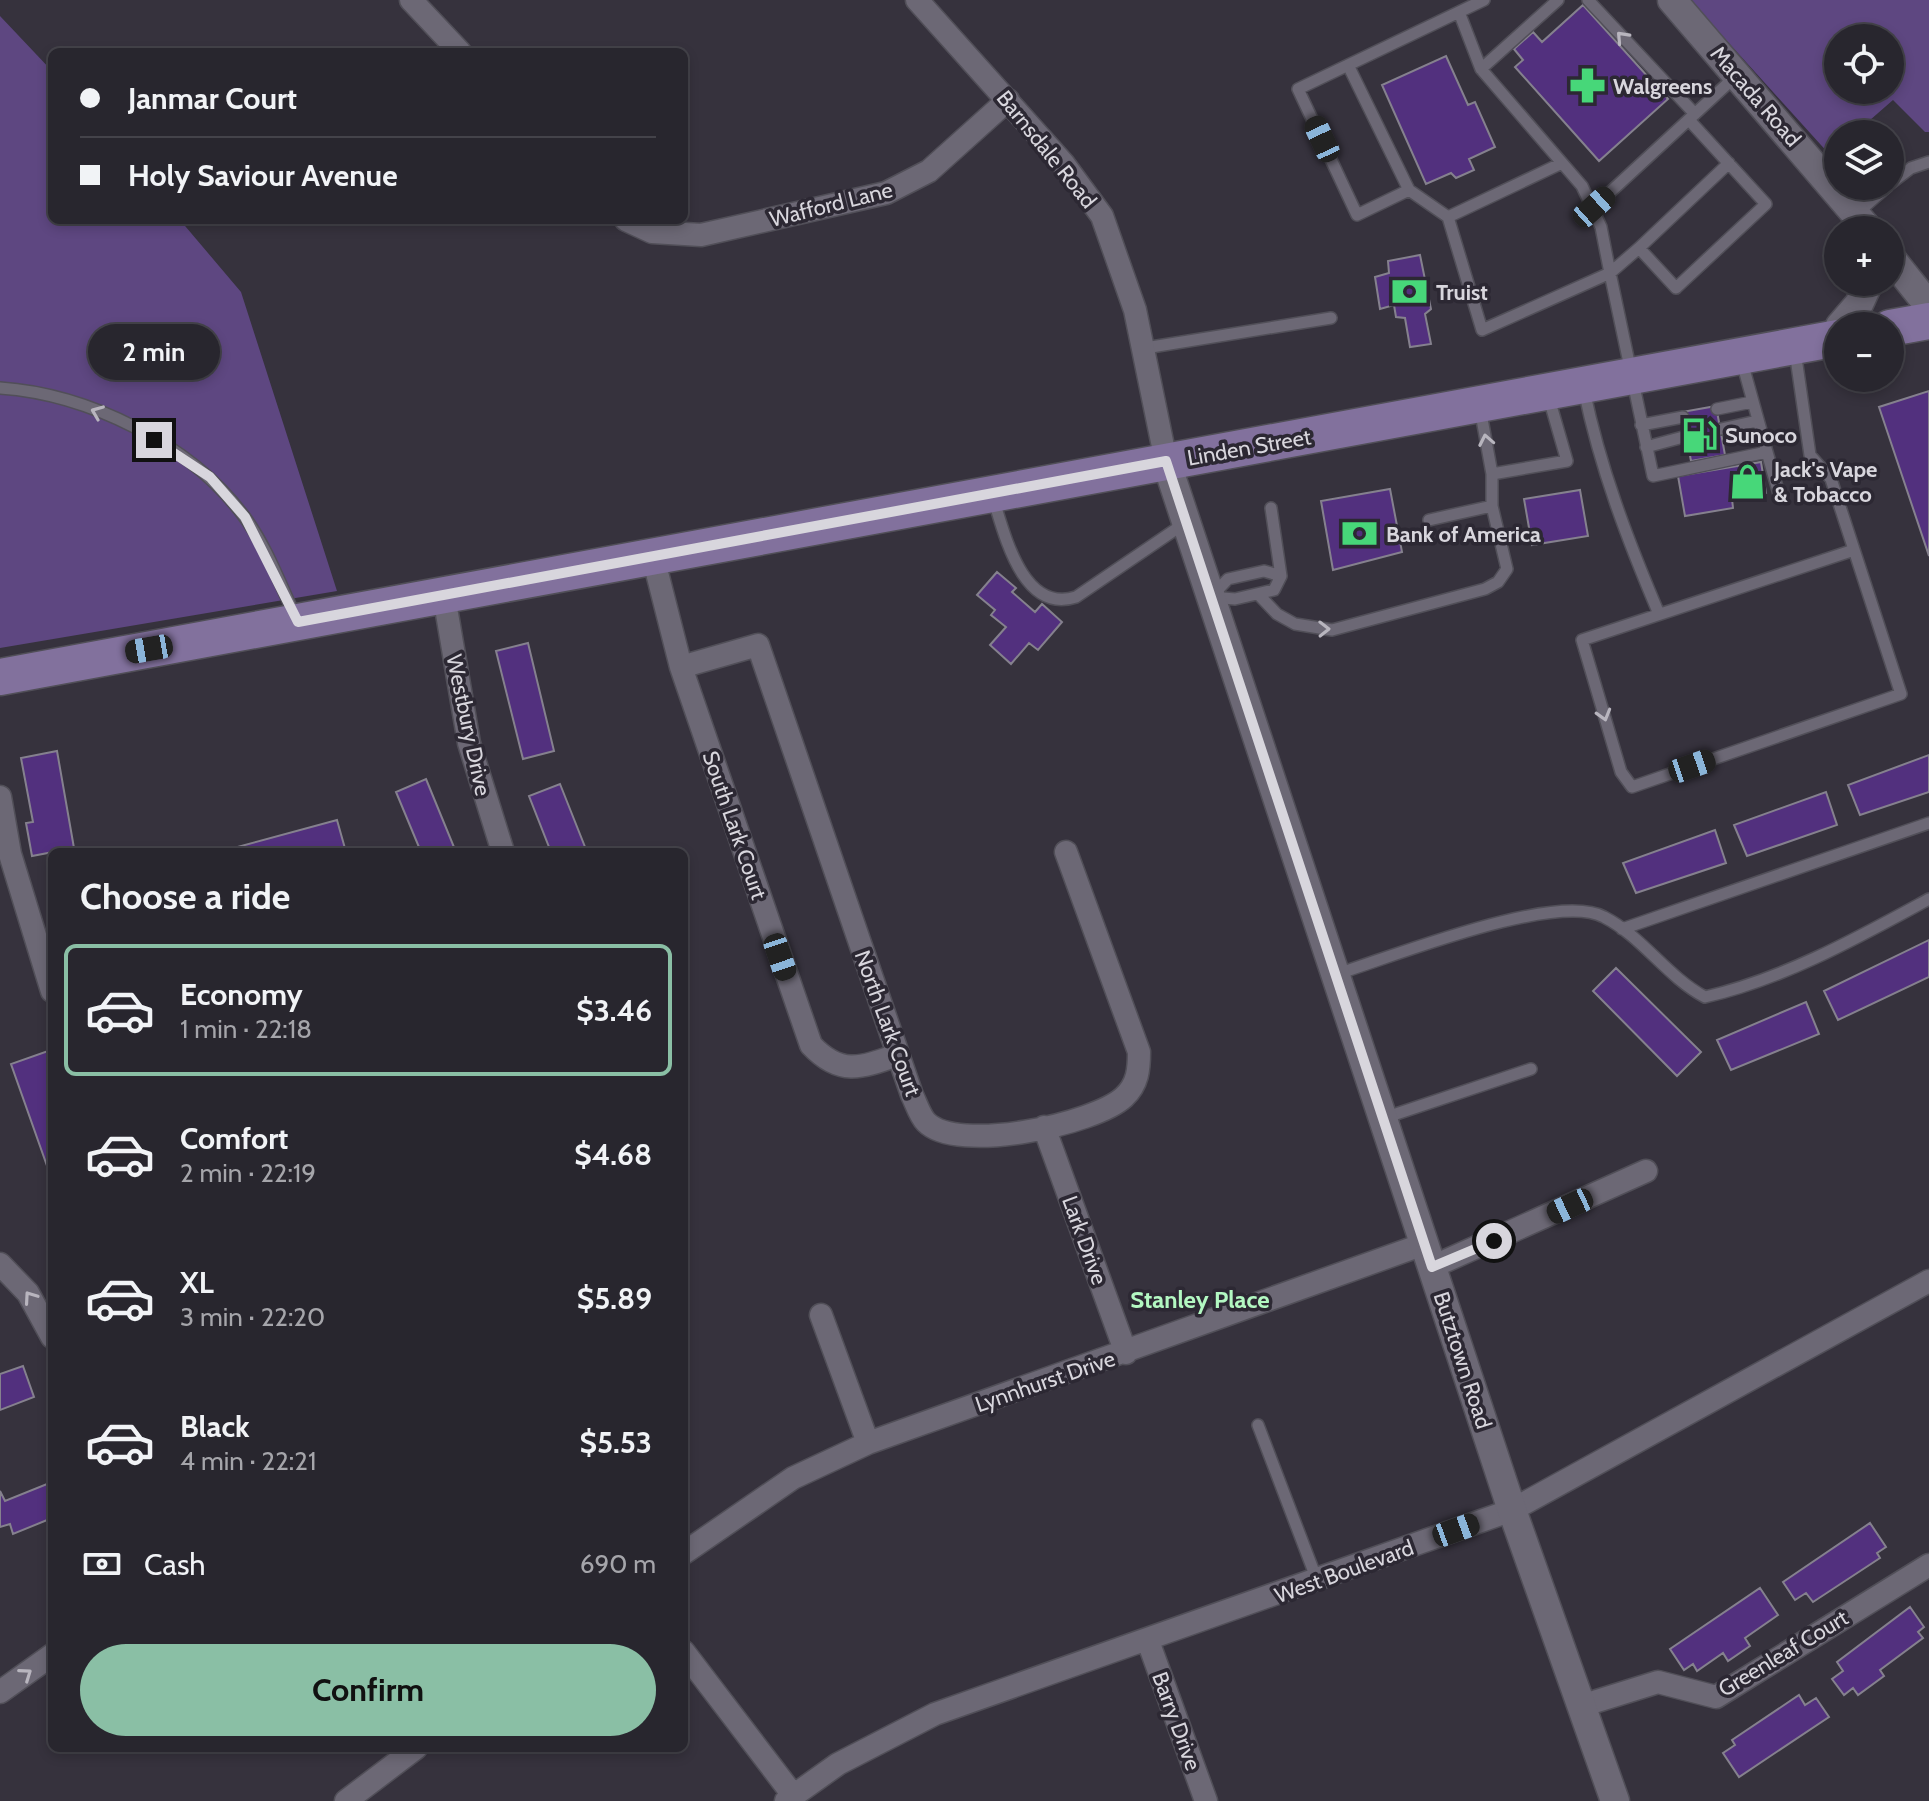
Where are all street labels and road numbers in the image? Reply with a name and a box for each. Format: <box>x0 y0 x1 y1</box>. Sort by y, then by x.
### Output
street label: Macada Road <box>1705 41 1807 152</box>
street label: Barnsdale Road <box>991 85 1102 214</box>
street label: Wafford Lane <box>767 176 895 233</box>
street label: Linden Street <box>1185 423 1314 472</box>
street label: Westbury Drive <box>440 652 497 798</box>
street label: South Lark Court <box>696 747 773 904</box>
street label: North Lark Court <box>849 947 927 1100</box>
street label: Lark Drive <box>1056 1192 1113 1288</box>
street label: Butztown Road <box>1428 1288 1497 1432</box>
street label: Lynnhurst Drive <box>972 1345 1119 1418</box>
street label: West Boulevard <box>1271 1534 1417 1609</box>
street label: Greenleaf Court <box>1714 1604 1853 1703</box>
street label: Barry Drive <box>1146 1668 1207 1774</box>

